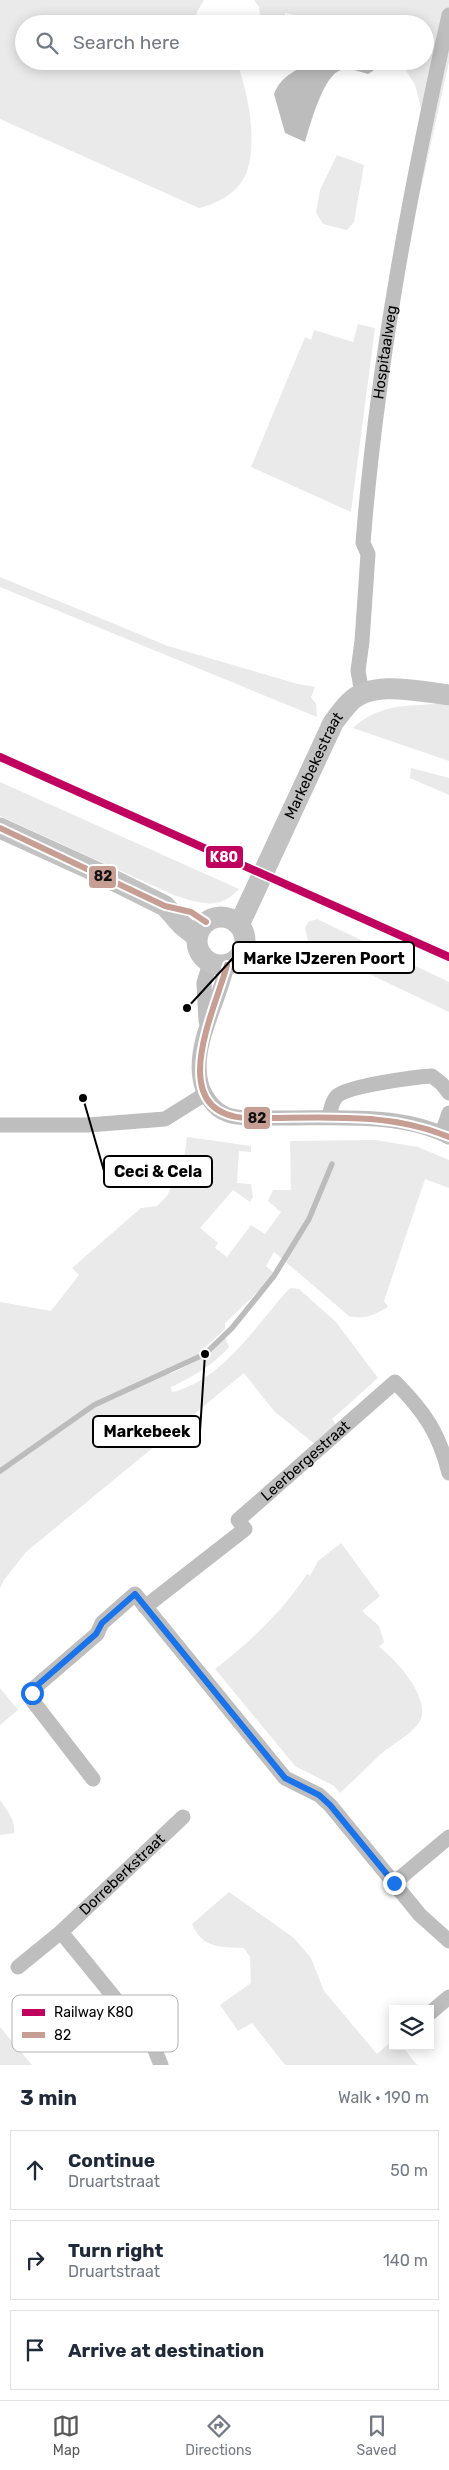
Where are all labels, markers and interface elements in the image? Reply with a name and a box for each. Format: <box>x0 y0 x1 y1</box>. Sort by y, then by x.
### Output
search box <box>15 15 434 70</box>
icon: search <box>33 29 61 57</box>
text: Search here <box>73 31 180 54</box>
street label: Hospitaalweg <box>369 304 401 400</box>
street label: Markebekestraat <box>281 708 347 822</box>
line badge: K80 <box>205 845 244 869</box>
text: K80 <box>210 849 238 866</box>
line badge: 82 <box>88 865 117 889</box>
text: 82 <box>94 868 112 885</box>
callout: Marke IJzeren Poort <box>233 942 414 973</box>
text: Marke IJzeren Poort <box>243 949 405 968</box>
line badge: 82 <box>243 1106 271 1130</box>
text: 82 <box>248 1110 266 1127</box>
callout: Ceci & Cela <box>104 1156 212 1187</box>
text: Ceci & Cela <box>114 1162 202 1181</box>
callout: Markebeek <box>93 1416 200 1447</box>
street label: Leerbergestraat <box>257 1417 354 1505</box>
text: Markebeek <box>104 1422 191 1441</box>
route start <box>21 1682 44 1705</box>
street label: Dorreberkstraat <box>76 1830 169 1919</box>
route end <box>383 1872 406 1895</box>
legend <box>12 1995 178 2052</box>
text: Railway K80 <box>54 2004 133 2021</box>
map controls <box>389 2005 434 2050</box>
button: layers <box>389 2005 434 2050</box>
text: 82 <box>54 2027 71 2044</box>
text: 3 min <box>20 2085 77 2110</box>
text: Walk · 190 m <box>338 2088 429 2107</box>
text: Continue <box>68 2149 155 2172</box>
icon: ahead <box>21 2156 49 2184</box>
text: 50 m <box>390 2161 428 2180</box>
text: Druartstraat <box>68 2172 160 2191</box>
text: Turn right <box>68 2239 163 2262</box>
icon: right <box>21 2246 49 2274</box>
text: 140 m <box>383 2251 428 2270</box>
text: Druartstraat <box>68 2262 160 2281</box>
icon: arrive <box>21 2336 49 2364</box>
text: Arrive at destination <box>68 2339 264 2362</box>
tab: Map <box>52 2412 80 2459</box>
tab: Directions <box>185 2412 252 2459</box>
tab: Saved <box>357 2412 397 2459</box>

